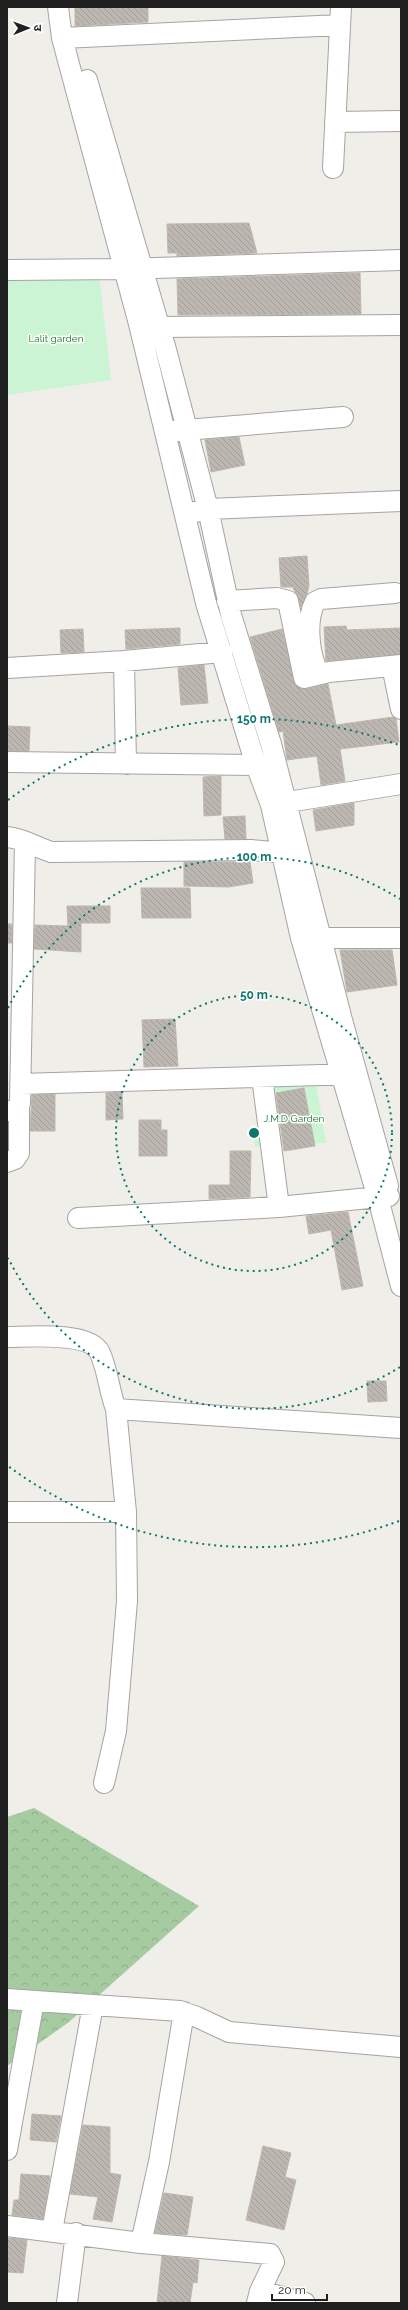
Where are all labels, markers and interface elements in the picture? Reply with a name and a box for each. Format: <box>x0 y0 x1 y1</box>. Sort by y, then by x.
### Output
north arrow <box>8 8 48 48</box>
text: उ <box>31 25 44 32</box>
park label: Lalit garden <box>29 333 84 344</box>
text: 150 m <box>237 712 271 726</box>
text: 100 m <box>237 850 271 864</box>
text: 50 m <box>240 988 268 1002</box>
park label: J.M.D Garden <box>264 1113 325 1124</box>
centre of rings <box>247 1126 261 1140</box>
scale bar <box>272 2276 327 2302</box>
text: 20 m <box>278 2283 306 2297</box>

